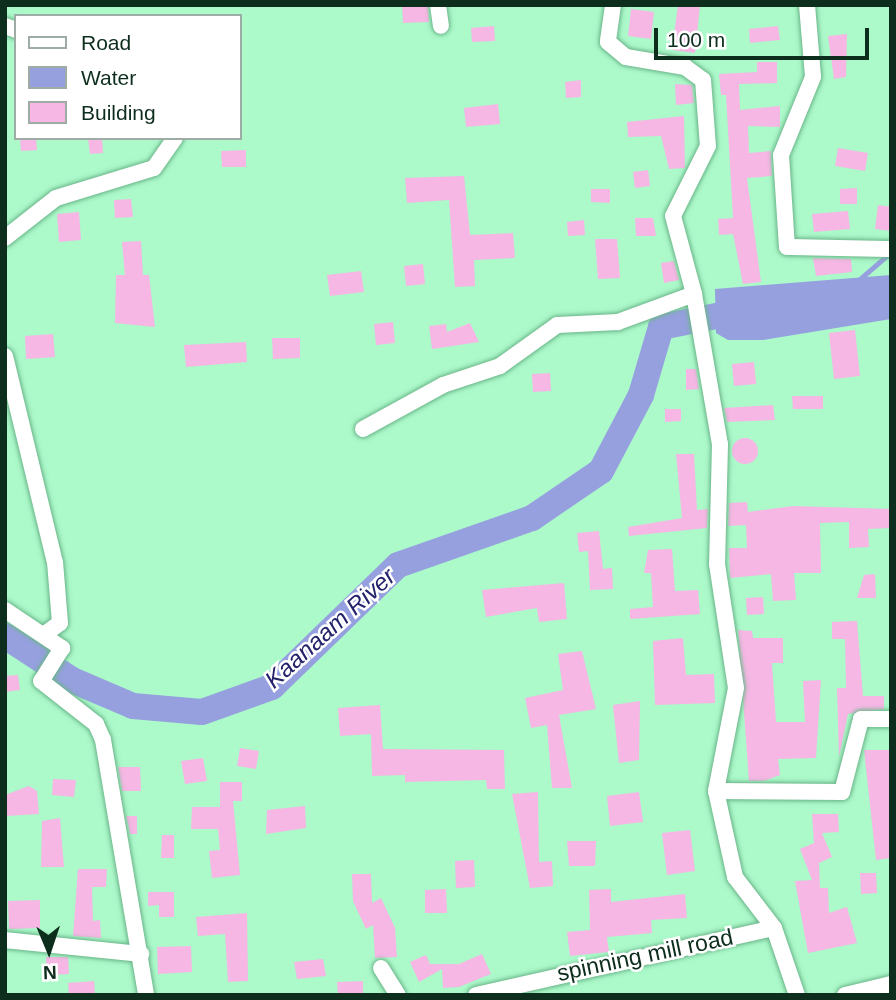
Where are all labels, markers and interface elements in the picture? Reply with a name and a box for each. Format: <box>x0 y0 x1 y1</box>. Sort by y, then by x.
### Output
legend <box>14 14 242 140</box>
scale bar <box>658 14 873 58</box>
text: 100 m <box>667 28 725 51</box>
text: Road <box>81 31 131 54</box>
text: Water <box>81 66 136 89</box>
text: Building <box>81 101 156 124</box>
water label: Kaanaam River <box>259 562 401 694</box>
north arrow <box>14 916 84 986</box>
street label: spinning mill road <box>555 923 735 987</box>
text: N <box>43 962 57 983</box>

